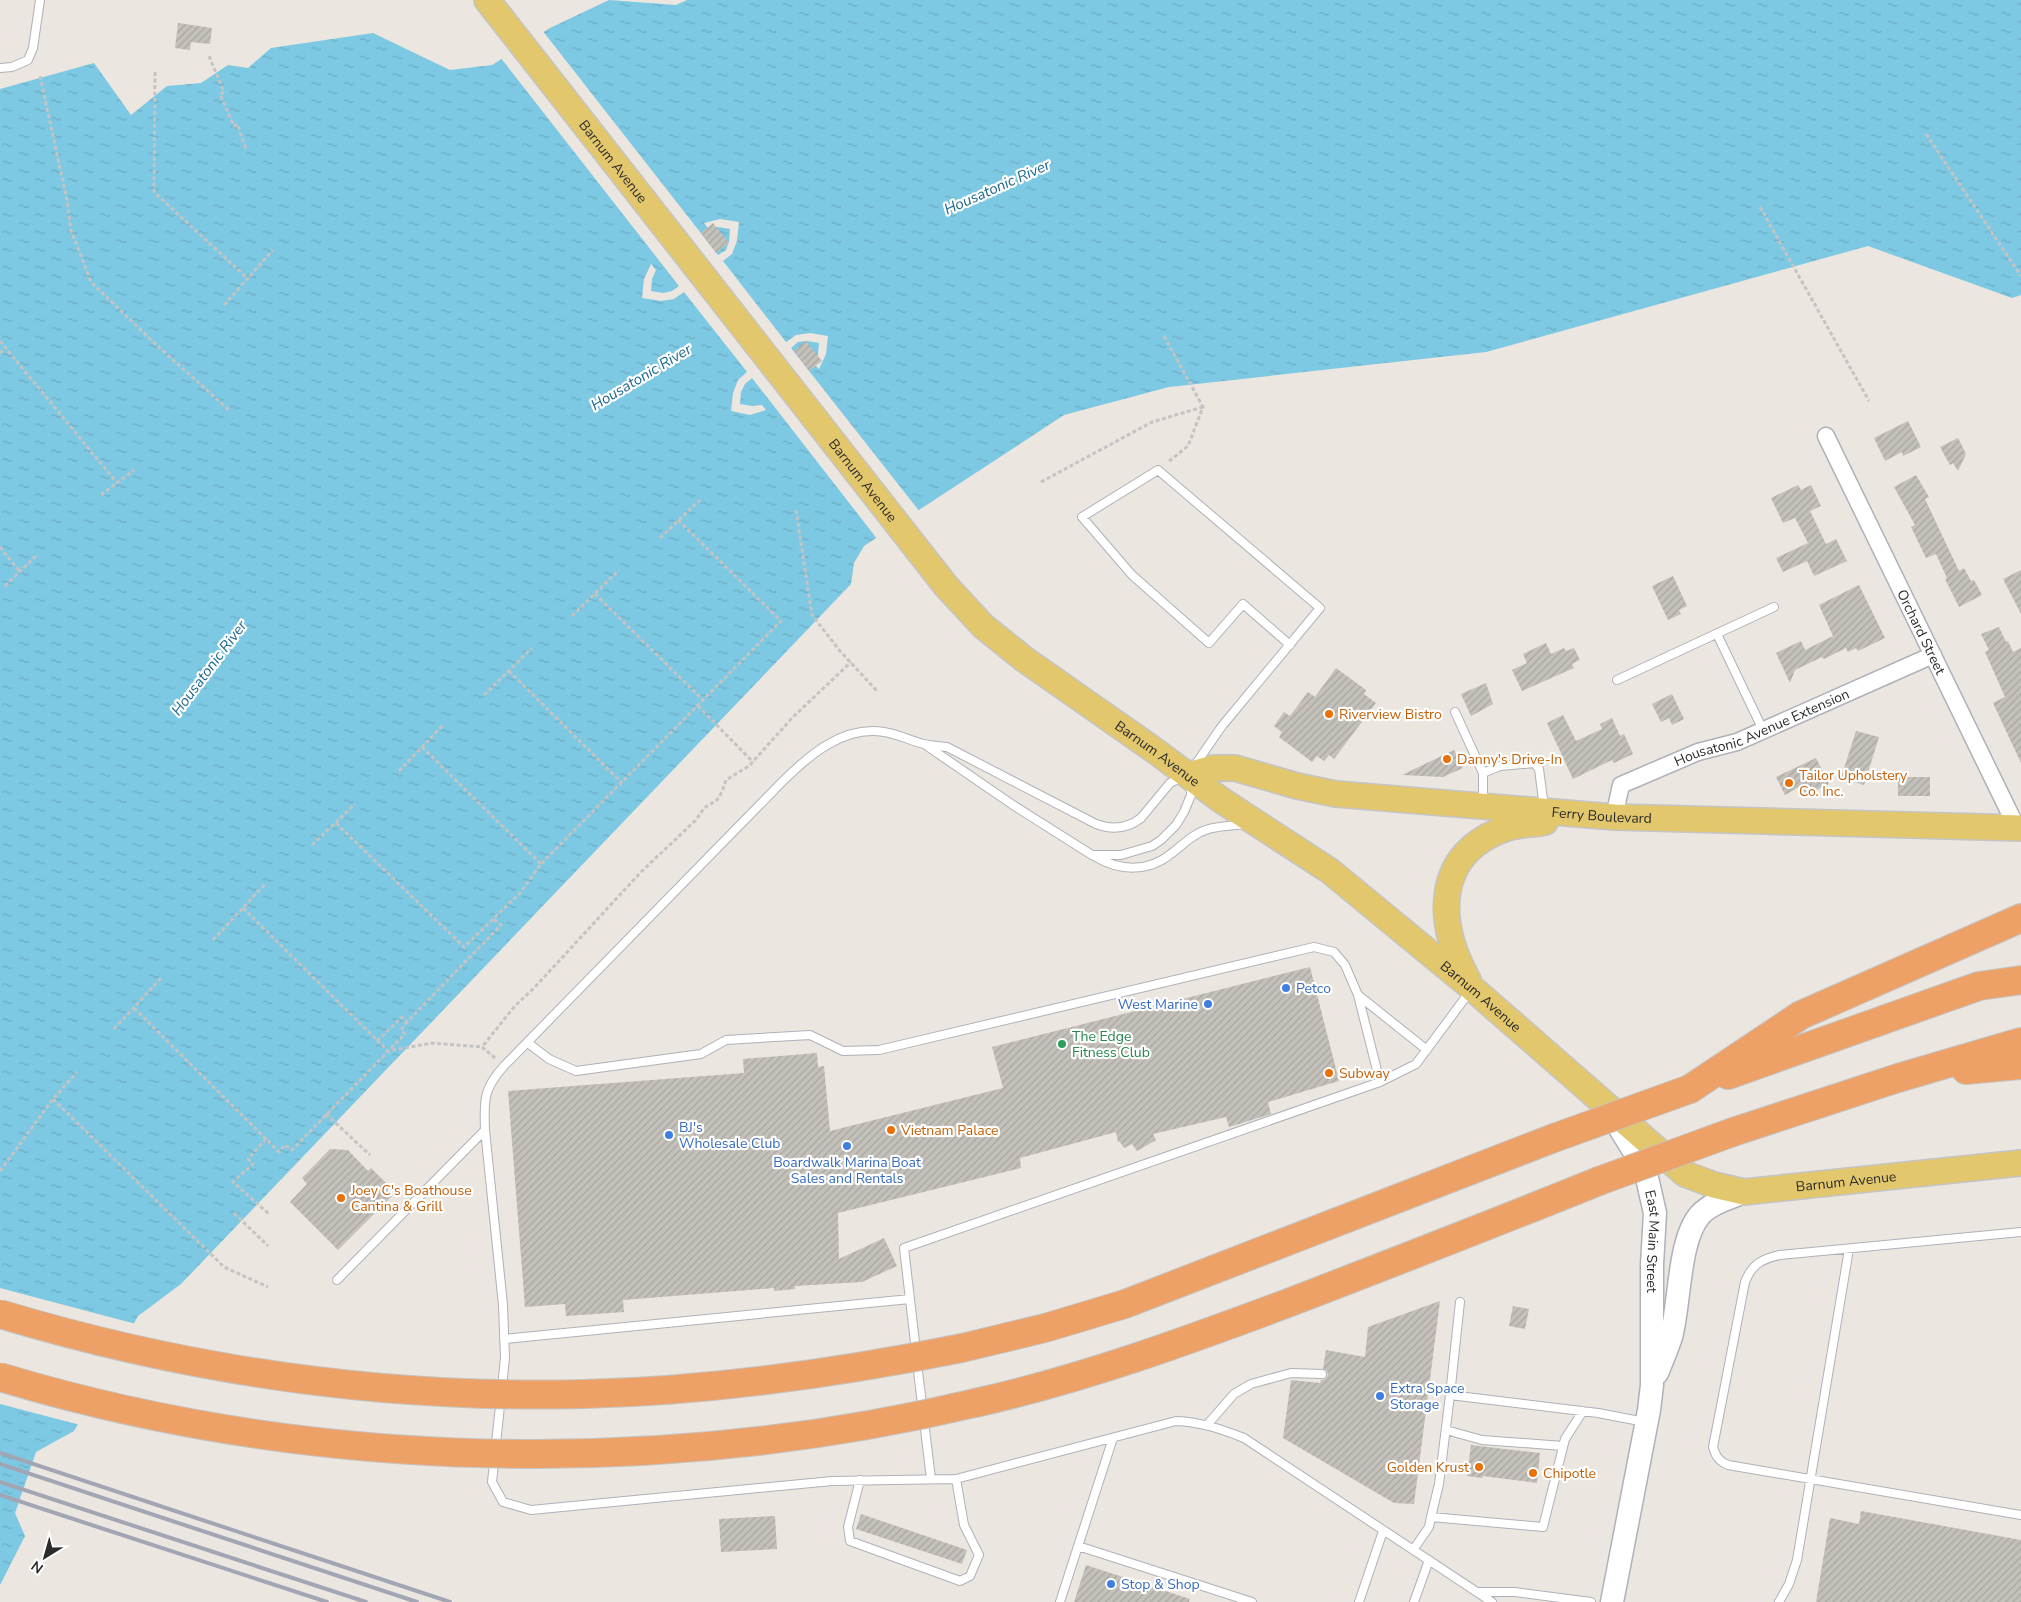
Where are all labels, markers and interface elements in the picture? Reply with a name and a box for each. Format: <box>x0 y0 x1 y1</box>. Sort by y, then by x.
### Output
street label: Barnum Avenue <box>575 116 652 207</box>
water label: Housatonic River <box>941 154 1054 219</box>
water label: Housatonic River <box>587 339 696 415</box>
street label: Barnum Avenue <box>825 435 902 526</box>
street label: Orchard Street <box>1893 586 1950 678</box>
water label: Housatonic River <box>167 616 252 720</box>
street label: Housatonic Avenue Extension <box>1671 684 1852 771</box>
place label: Riverview Bistro <box>1339 705 1442 724</box>
marker: Riverview Bistro <box>1323 708 1335 720</box>
street label: Barnum Avenue <box>1111 716 1204 791</box>
place label: Danny's Drive-In <box>1457 750 1562 769</box>
marker: Danny's Drive-In <box>1441 753 1453 765</box>
place label: Tailor Upholstery Co. Inc. <box>1799 766 1908 801</box>
marker: Tailor Upholstery Co. Inc. <box>1783 777 1795 789</box>
street label: Ferry Boulevard <box>1551 802 1652 828</box>
street label: Barnum Avenue <box>1436 956 1525 1036</box>
place label: Petco <box>1296 979 1331 998</box>
marker: Petco <box>1280 982 1292 994</box>
place label: West Marine <box>1118 995 1198 1014</box>
marker: West Marine <box>1202 998 1214 1010</box>
place label: The Edge Fitness Club <box>1072 1027 1150 1062</box>
marker: The Edge Fitness Club <box>1056 1038 1068 1050</box>
place label: Subway <box>1339 1064 1391 1083</box>
marker: Subway <box>1323 1067 1335 1079</box>
place label: BJ's Wholesale Club <box>679 1118 781 1153</box>
place label: Vietnam Palace <box>900 1121 999 1140</box>
marker: Vietnam Palace <box>885 1124 897 1136</box>
marker: BJ's Wholesale Club <box>663 1129 675 1141</box>
marker: Boardwalk Marina Boat Sales and Rentals <box>841 1140 853 1152</box>
place label: Boardwalk Marina Boat Sales and Rentals <box>773 1153 921 1188</box>
street label: Barnum Avenue <box>1795 1167 1897 1196</box>
place label: Joey C's Boathouse Cantina & Grill <box>350 1181 472 1216</box>
street label: East Main Street <box>1641 1188 1665 1293</box>
marker: Joey C's Boathouse Cantina & Grill <box>335 1192 347 1204</box>
place label: Extra Space Storage <box>1390 1379 1464 1414</box>
marker: Extra Space Storage <box>1374 1390 1386 1402</box>
place label: Golden Krust <box>1387 1458 1469 1477</box>
marker: Golden Krust <box>1473 1461 1485 1473</box>
place label: Chipotle <box>1543 1464 1596 1483</box>
marker: Chipotle <box>1527 1467 1539 1479</box>
north arrow <box>20 1532 70 1582</box>
text: N <box>28 1556 47 1578</box>
place label: Stop & Shop <box>1121 1575 1200 1594</box>
marker: Stop & Shop <box>1105 1578 1117 1590</box>

